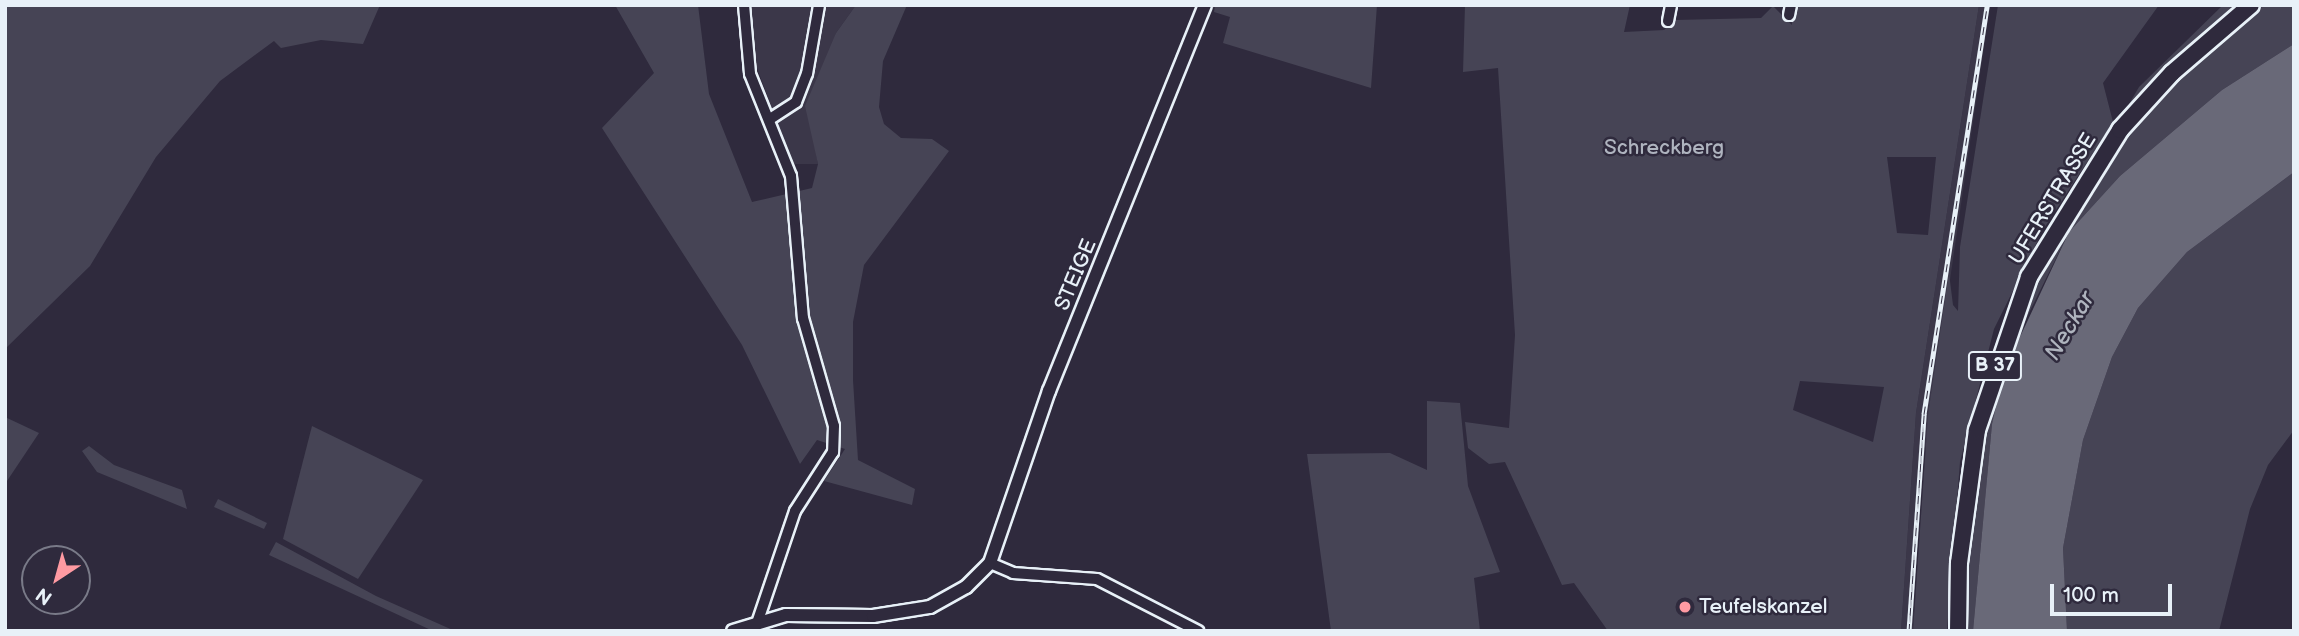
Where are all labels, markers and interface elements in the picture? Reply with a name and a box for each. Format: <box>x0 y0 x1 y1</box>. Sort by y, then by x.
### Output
street label: UFERSTRASSE <box>2004 129 2102 269</box>
park label: Schreckberg <box>1604 135 1724 161</box>
street label: STEIGE <box>1050 236 1102 314</box>
water label: Neckar <box>2039 287 2101 365</box>
road number: B 37 <box>1967 350 2023 382</box>
north arrow <box>21 545 91 615</box>
scale bar <box>2054 570 2176 614</box>
text: N <box>32 582 57 609</box>
text: 100 m <box>2063 583 2119 608</box>
place label: Teufelskanzel <box>1699 594 1827 620</box>
marker: Teufelskanzel <box>1677 599 1693 615</box>

